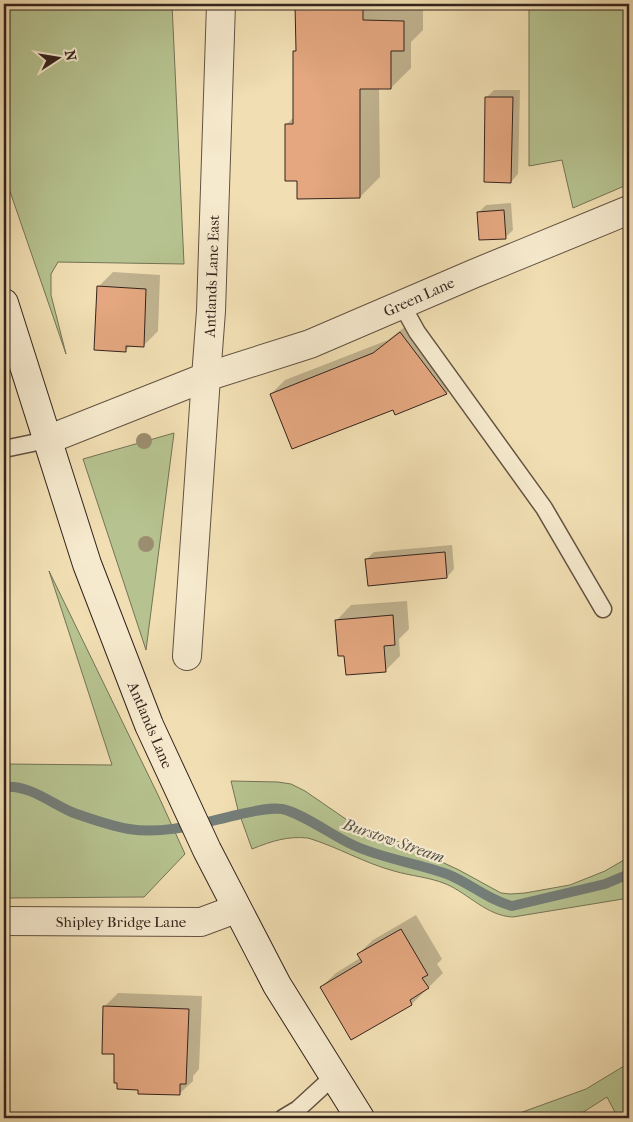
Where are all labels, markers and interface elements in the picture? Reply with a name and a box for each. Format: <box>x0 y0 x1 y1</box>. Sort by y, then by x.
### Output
north arrow <box>32 32 82 82</box>
text: N <box>61 48 80 63</box>
street label: Antlands Lane East <box>201 214 223 339</box>
street label: Green Lane <box>381 273 458 321</box>
street label: Antlands Lane <box>123 678 177 772</box>
water label: Burstow Stream <box>340 814 447 867</box>
street label: Shipley Bridge Lane <box>56 913 187 931</box>

